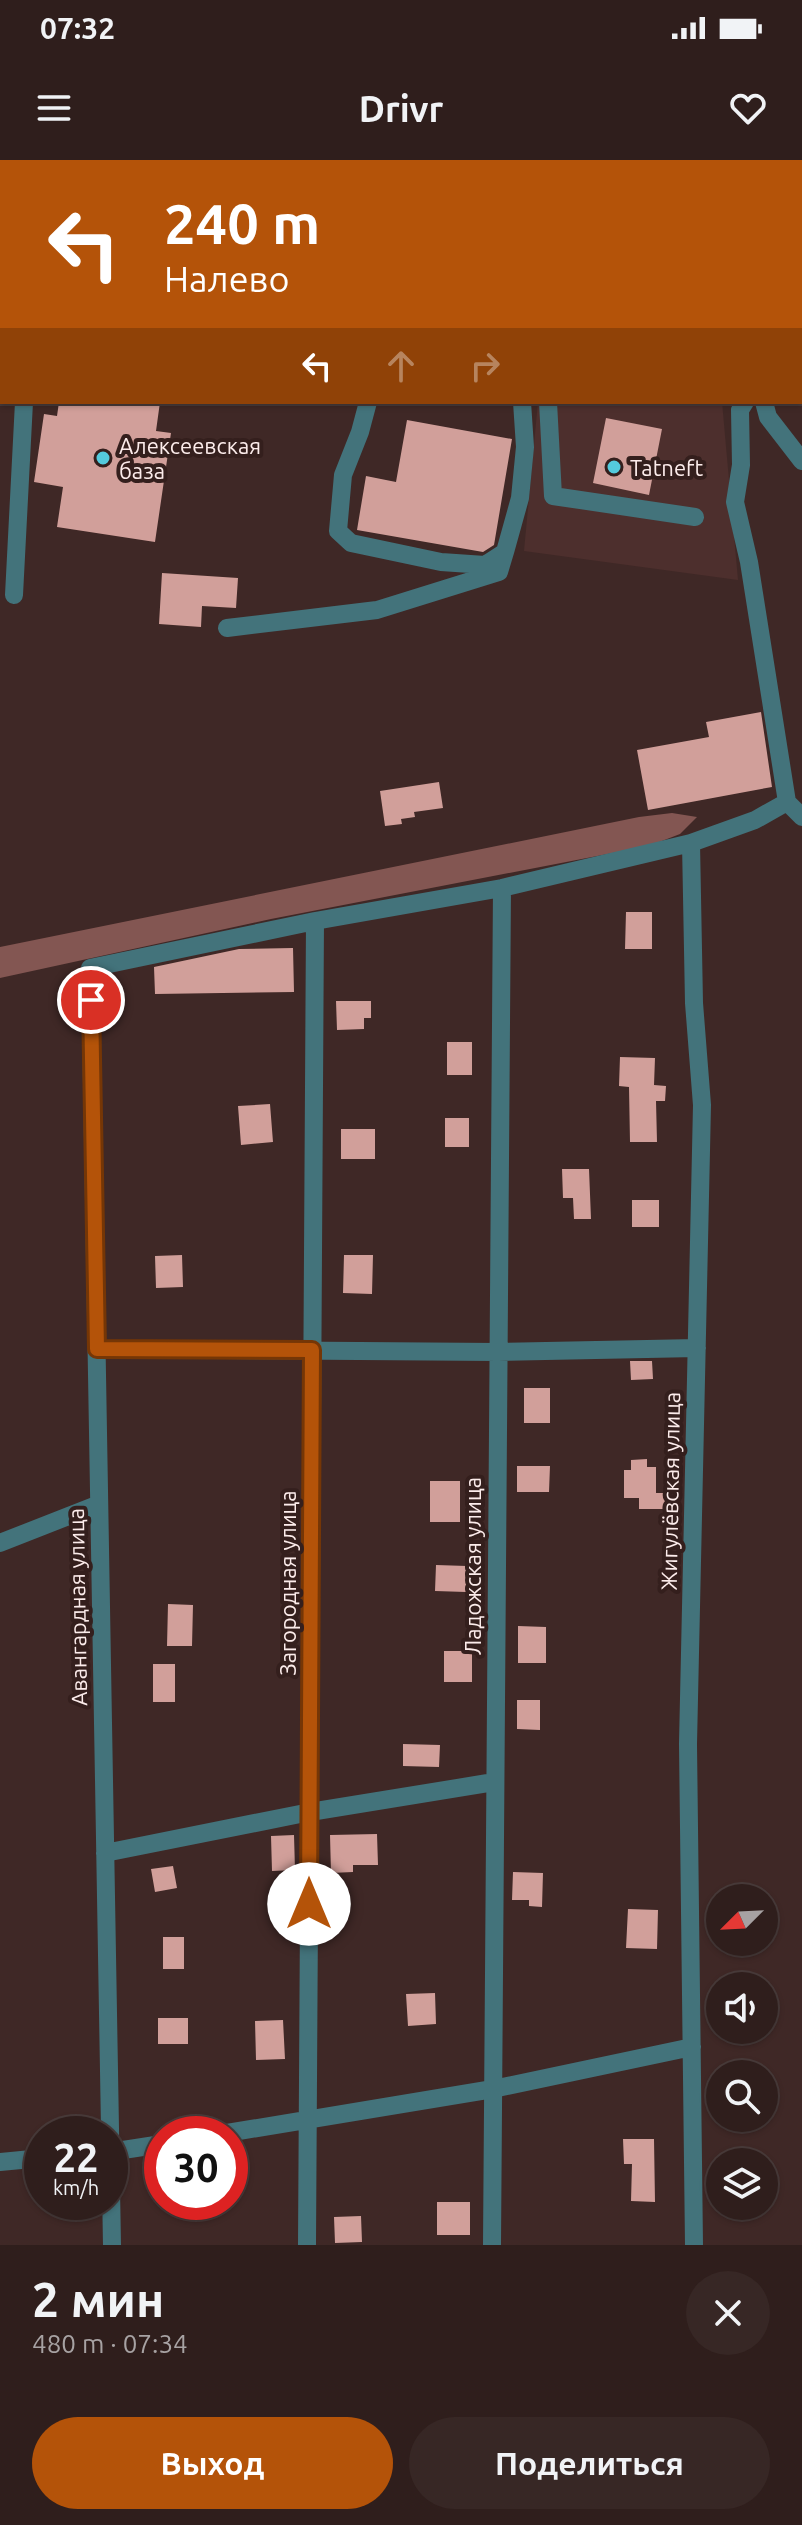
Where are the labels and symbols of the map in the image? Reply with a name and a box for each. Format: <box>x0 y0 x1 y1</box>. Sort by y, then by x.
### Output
place label: Алексеевская база <box>119 433 261 483</box>
marker: Алексеевская база <box>94 449 112 467</box>
place label: Tatneft <box>630 455 703 480</box>
marker: Tatneft <box>605 458 623 476</box>
pin <box>57 966 125 1034</box>
street label: Жигулёвская улица <box>656 1391 684 1591</box>
street label: Ладожская улица <box>460 1477 485 1655</box>
street label: Загородная улица <box>275 1490 300 1676</box>
street label: Авангардная улица <box>63 1508 91 1706</box>
position arrow <box>267 1862 351 1946</box>
north arrow <box>706 1884 778 1956</box>
speed limit sign: 30 <box>144 2116 248 2220</box>

